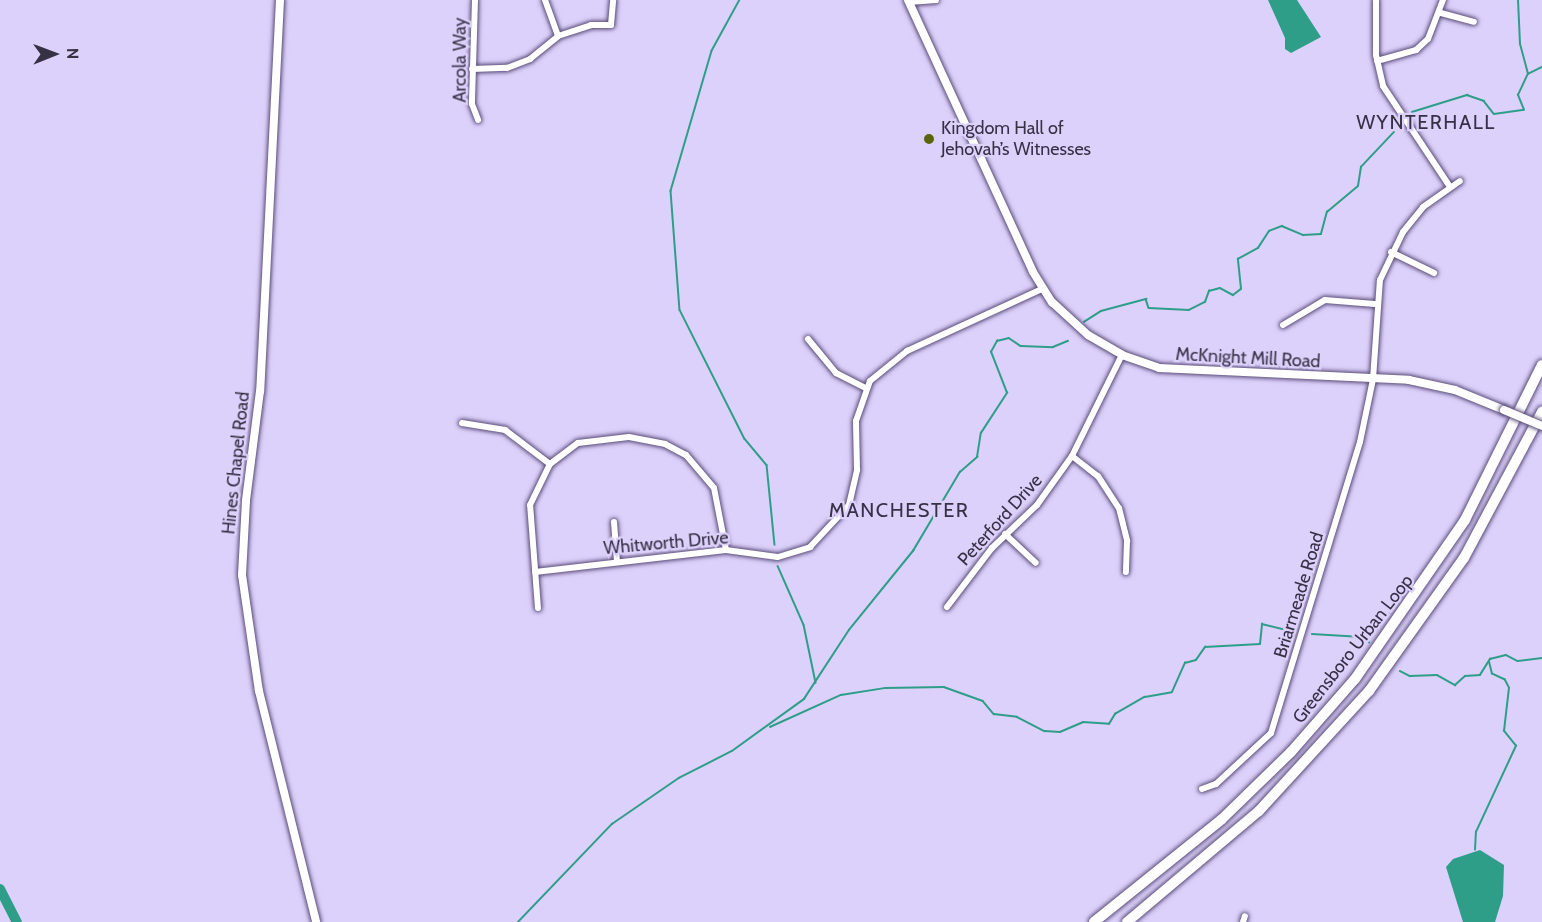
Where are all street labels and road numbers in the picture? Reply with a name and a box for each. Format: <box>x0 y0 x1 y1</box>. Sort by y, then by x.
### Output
street label: Arcola Way <box>449 17 471 103</box>
street label: McKnight Mill Road <box>1175 343 1321 373</box>
street label: Hines Chapel Road <box>218 391 254 535</box>
street label: Peterford Drive <box>953 470 1047 570</box>
street label: Whitworth Drive <box>603 527 729 559</box>
street label: Briarmeade Road <box>1270 529 1328 661</box>
street label: Greensboro Urban Loop <box>1288 570 1418 728</box>

